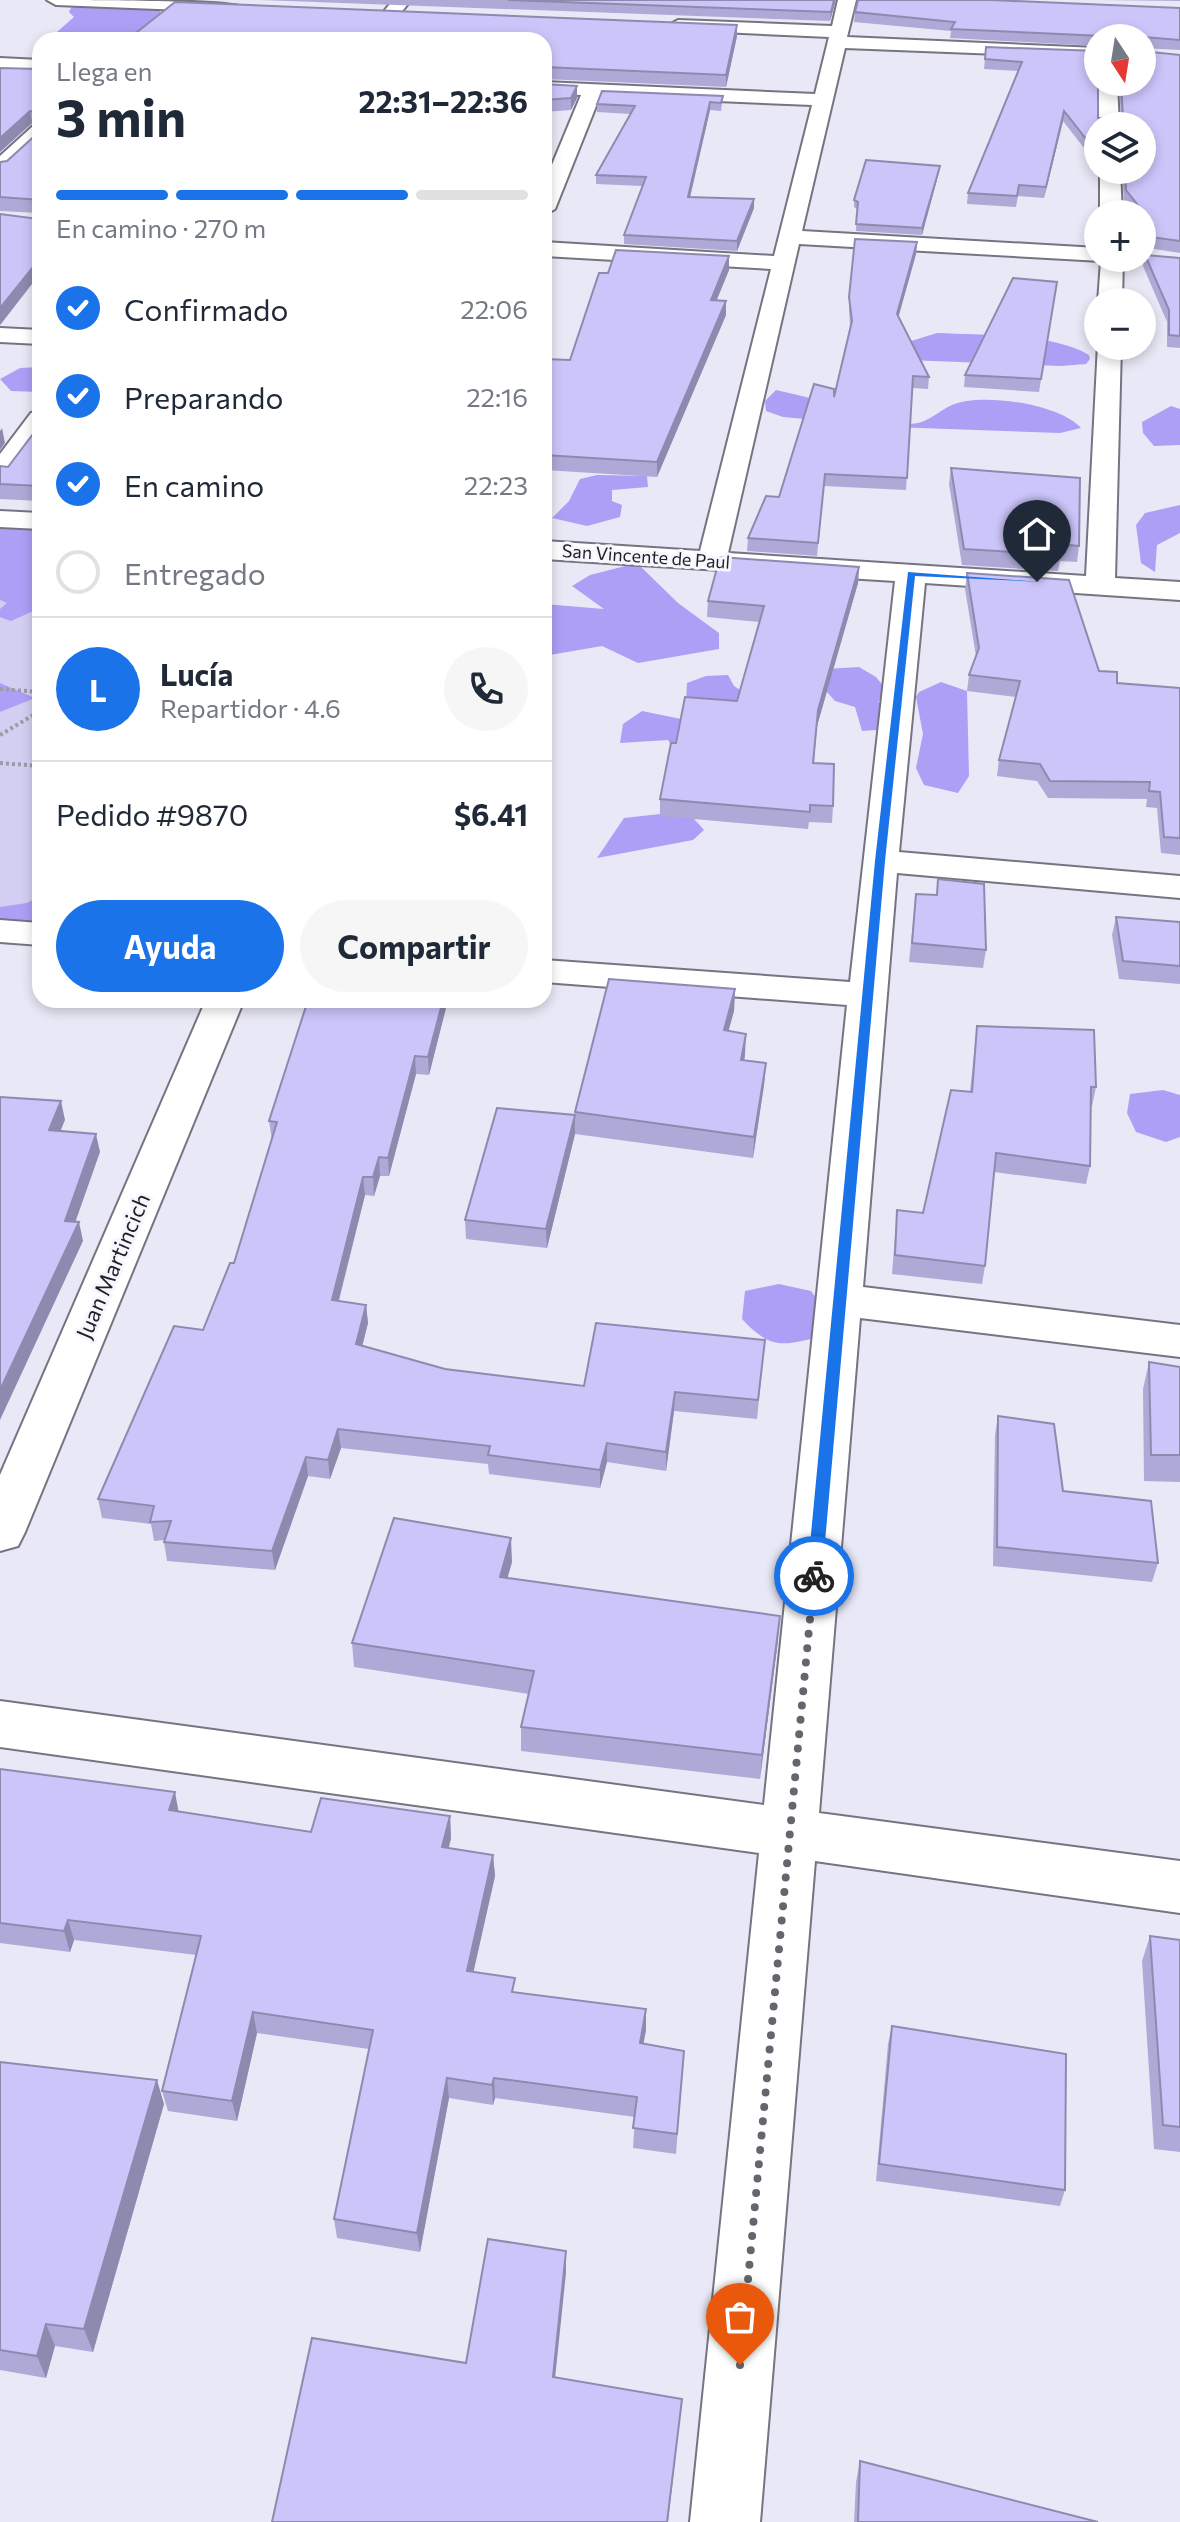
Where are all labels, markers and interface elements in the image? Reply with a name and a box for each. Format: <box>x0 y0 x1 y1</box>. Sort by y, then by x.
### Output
north arrow <box>1084 24 1156 96</box>
map controls <box>1084 24 1156 360</box>
text: Llega en <box>56 55 152 86</box>
text: 22:31–22:36 <box>358 82 528 119</box>
text: 3 min <box>56 84 186 148</box>
button: layers <box>1084 112 1156 184</box>
button: + <box>1084 200 1156 272</box>
text: En camino · 270 m <box>56 212 266 243</box>
icon: check <box>56 286 100 330</box>
button: − <box>1084 288 1156 360</box>
text: Confirmado <box>124 290 288 327</box>
text: 22:06 <box>460 293 528 324</box>
icon: check <box>56 374 100 418</box>
text: Preparando <box>124 378 283 415</box>
text: 22:16 <box>466 381 528 412</box>
icon: check <box>56 462 100 506</box>
text: En camino <box>124 466 264 503</box>
text: 22:23 <box>464 469 528 500</box>
pin <box>1003 500 1071 582</box>
icon: home <box>1015 512 1059 556</box>
street label: San Vincente de Paul <box>561 539 731 573</box>
text: Entregado <box>124 554 266 591</box>
button: phone <box>444 647 528 731</box>
text: Lucía <box>160 655 233 692</box>
text: L <box>89 671 107 708</box>
text: Repartidor · 4.6 <box>160 692 341 723</box>
text: Pedido #9870 <box>56 795 248 832</box>
text: $6.41 <box>454 795 528 832</box>
button: Ayuda <box>56 900 284 992</box>
button: Compartir <box>300 900 528 992</box>
street label: Juan Martincich <box>70 1189 155 1343</box>
courier <box>774 1536 854 1616</box>
icon: bike <box>792 1554 836 1598</box>
pin <box>706 2283 774 2365</box>
icon: bag <box>718 2295 762 2339</box>

